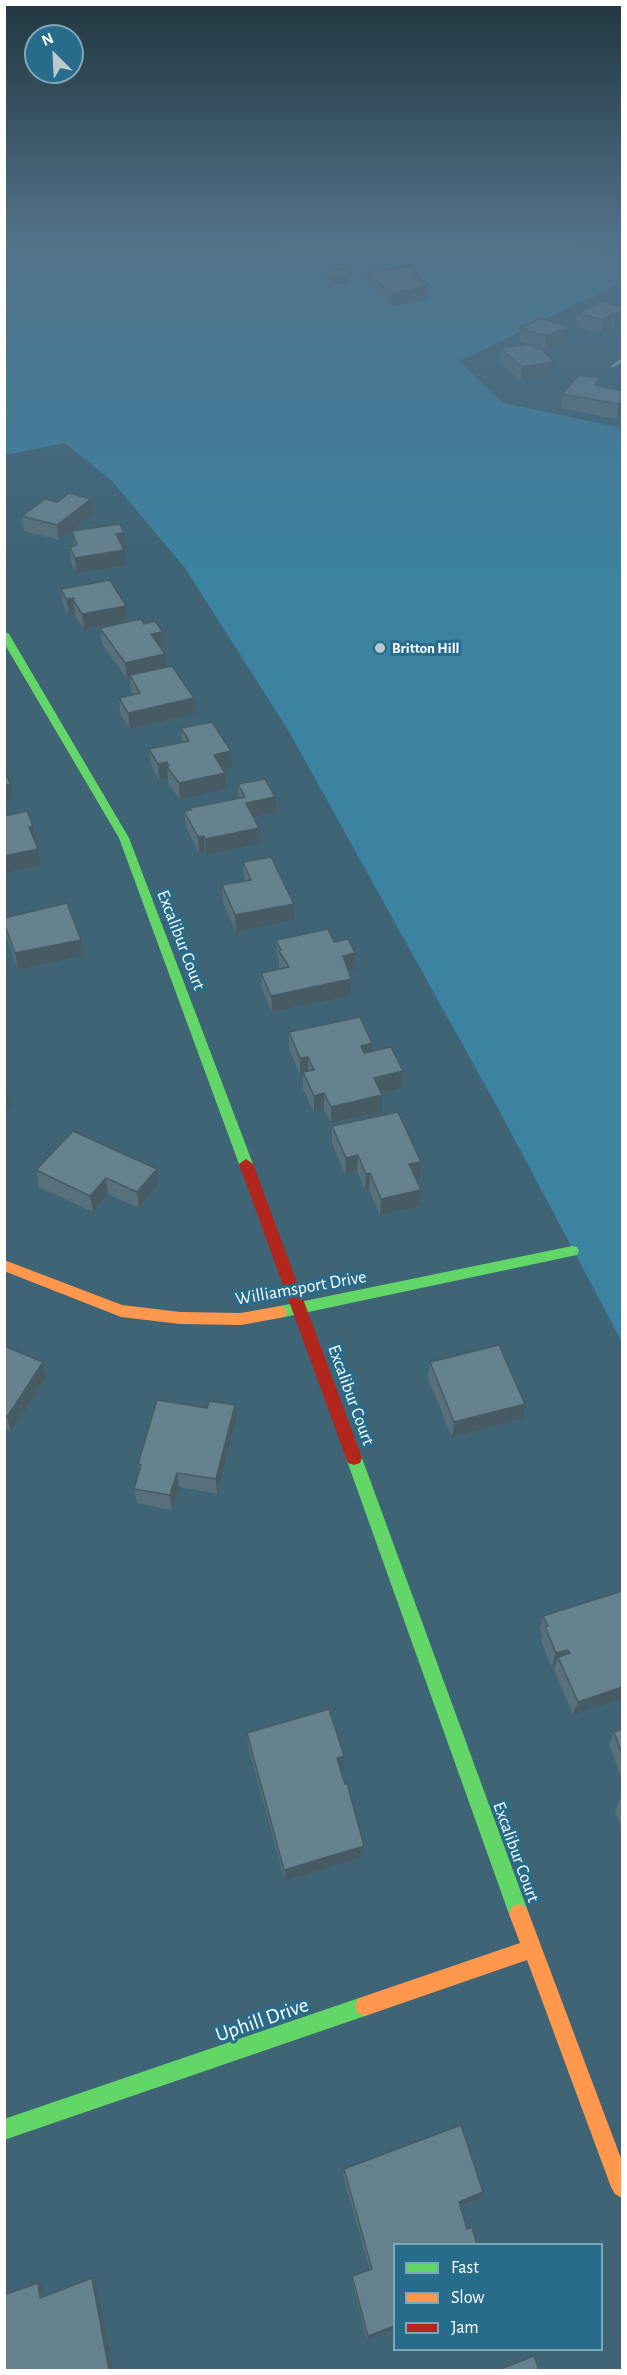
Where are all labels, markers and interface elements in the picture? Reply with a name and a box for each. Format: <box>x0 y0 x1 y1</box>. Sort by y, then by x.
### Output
north arrow <box>24 24 84 84</box>
text: N <box>39 30 56 49</box>
place label: Britton Hill <box>392 639 460 657</box>
marker: Britton Hill <box>373 641 387 655</box>
street label: Excalibur Court <box>152 887 210 993</box>
street label: Williamsport Drive <box>234 1266 368 1310</box>
street label: Excalibur Court <box>323 1342 379 1448</box>
street label: Excalibur Court <box>488 1799 544 1905</box>
street label: Uphill Drive <box>212 1992 312 2048</box>
legend <box>393 2243 603 2351</box>
text: Fast <box>451 2259 479 2277</box>
text: Slow <box>451 2289 484 2307</box>
text: Jam <box>451 2319 479 2337</box>

